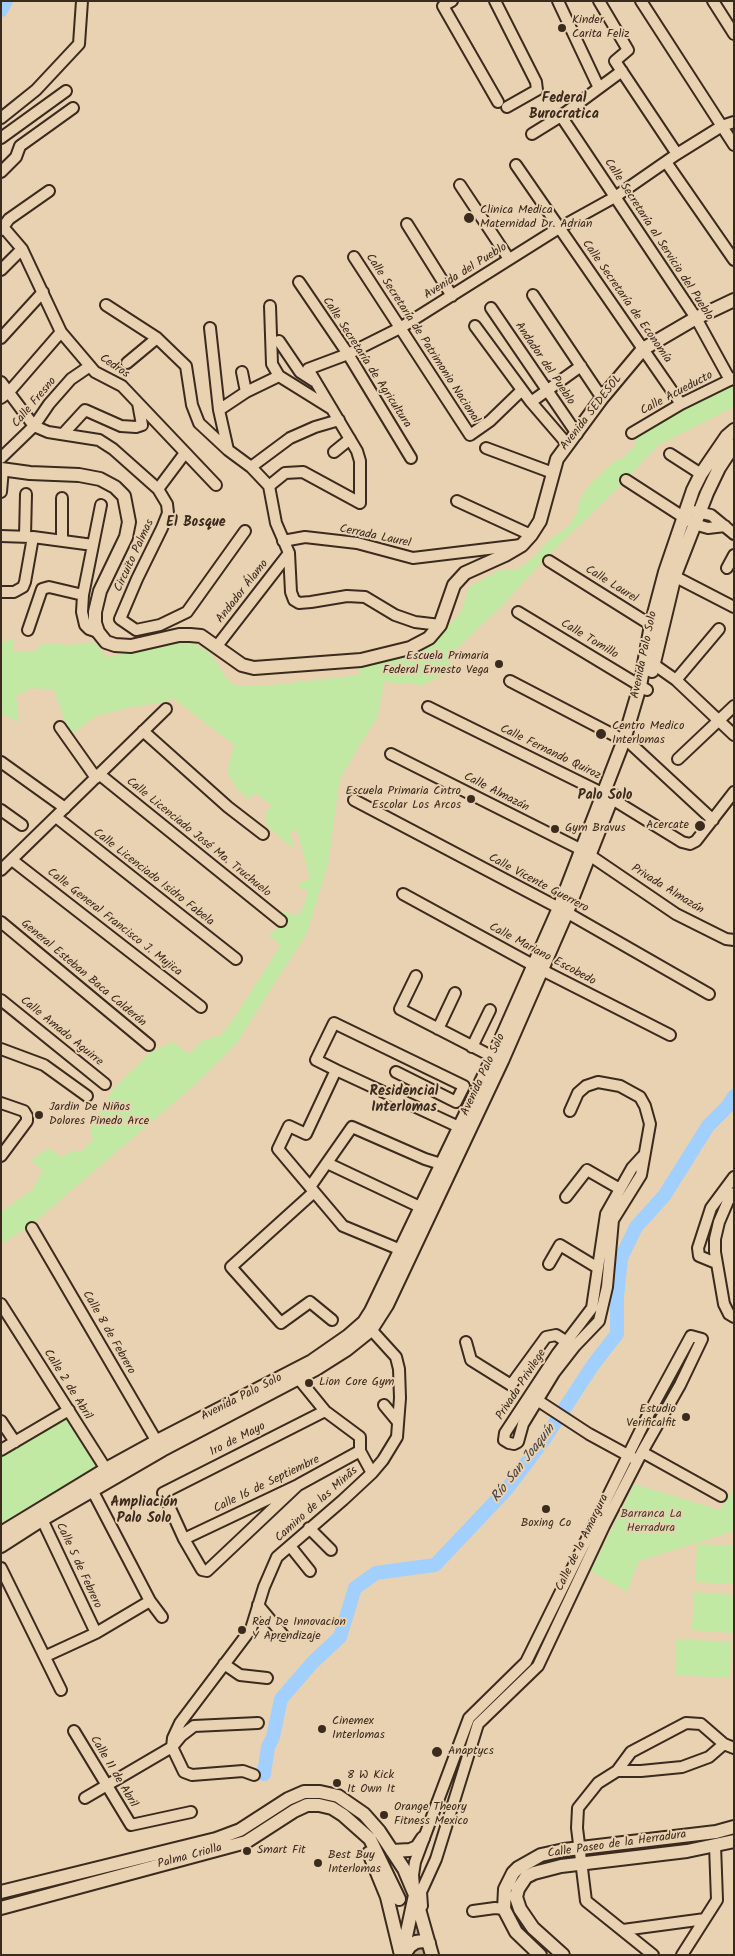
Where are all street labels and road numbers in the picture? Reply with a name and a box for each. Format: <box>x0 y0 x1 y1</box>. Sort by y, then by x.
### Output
street label: Calle Secretaría al Servicio del Pueblo <box>600 156 716 324</box>
street label: Calle Secretaría de Economía <box>578 238 674 366</box>
street label: Avenida del Pueblo <box>422 241 510 303</box>
street label: Calle Secretaría de Patrimonio Nacional <box>362 251 482 427</box>
street label: Calle Secretaría de Agricultura <box>318 295 414 431</box>
street label: Andador del Pueblo <box>511 320 577 408</box>
street label: Cedros <box>96 352 132 382</box>
street label: Calle Acueducto <box>638 369 716 419</box>
street label: Avenida SEDESOL <box>558 372 626 454</box>
street label: Calle Fresno <box>10 375 60 431</box>
street label: Circuito Palmas <box>112 517 158 595</box>
street label: Cerrada Laurel <box>338 522 412 552</box>
street label: Andador Álamo <box>214 557 272 627</box>
street label: Calle Laurel <box>582 563 640 607</box>
street label: Avenida Palo Solo <box>629 610 661 700</box>
street label: Calle Tomillo <box>558 617 620 663</box>
street label: Calle Fernando Quiroz <box>497 722 603 784</box>
street label: Calle Almazán <box>461 770 531 816</box>
street label: Calle Licenciado José Ma. Truchuelo <box>123 775 273 901</box>
street label: Calle Licenciado Isidro Fabela <box>90 826 216 930</box>
street label: Calle Vicente Guerrero <box>485 851 591 917</box>
street label: Privada Almazán <box>628 862 706 918</box>
street label: Calle General Francisco J. Mujica <box>44 866 184 980</box>
street label: General Esteban Baca Calderón <box>17 917 149 1031</box>
street label: Calle Mariano Escobedo <box>486 921 598 989</box>
street label: Calle Amado Aguirre <box>17 994 105 1070</box>
street label: Avenida Palo Solo <box>459 1032 509 1118</box>
street label: Calle 8 de Febrero <box>78 1289 138 1377</box>
street label: Calle 2 de Abril <box>40 1347 94 1423</box>
street label: Privada Privilege <box>494 1347 550 1423</box>
street label: Avenida Palo Solo <box>199 1371 285 1425</box>
street label: 1ro de Mayo <box>208 1420 268 1460</box>
street label: Calle 16 de Septiembre <box>212 1453 322 1517</box>
street label: Camino de las Minãs <box>273 1464 361 1546</box>
street label: Calle de la Amargura <box>553 1492 613 1594</box>
street label: Calle 5 de Febrero <box>52 1521 104 1611</box>
street label: Calle 11 de Abril <box>86 1734 140 1810</box>
street label: Calle Paseo de la Herradura <box>547 1828 687 1862</box>
street label: Palma Criolla <box>156 1841 224 1873</box>

